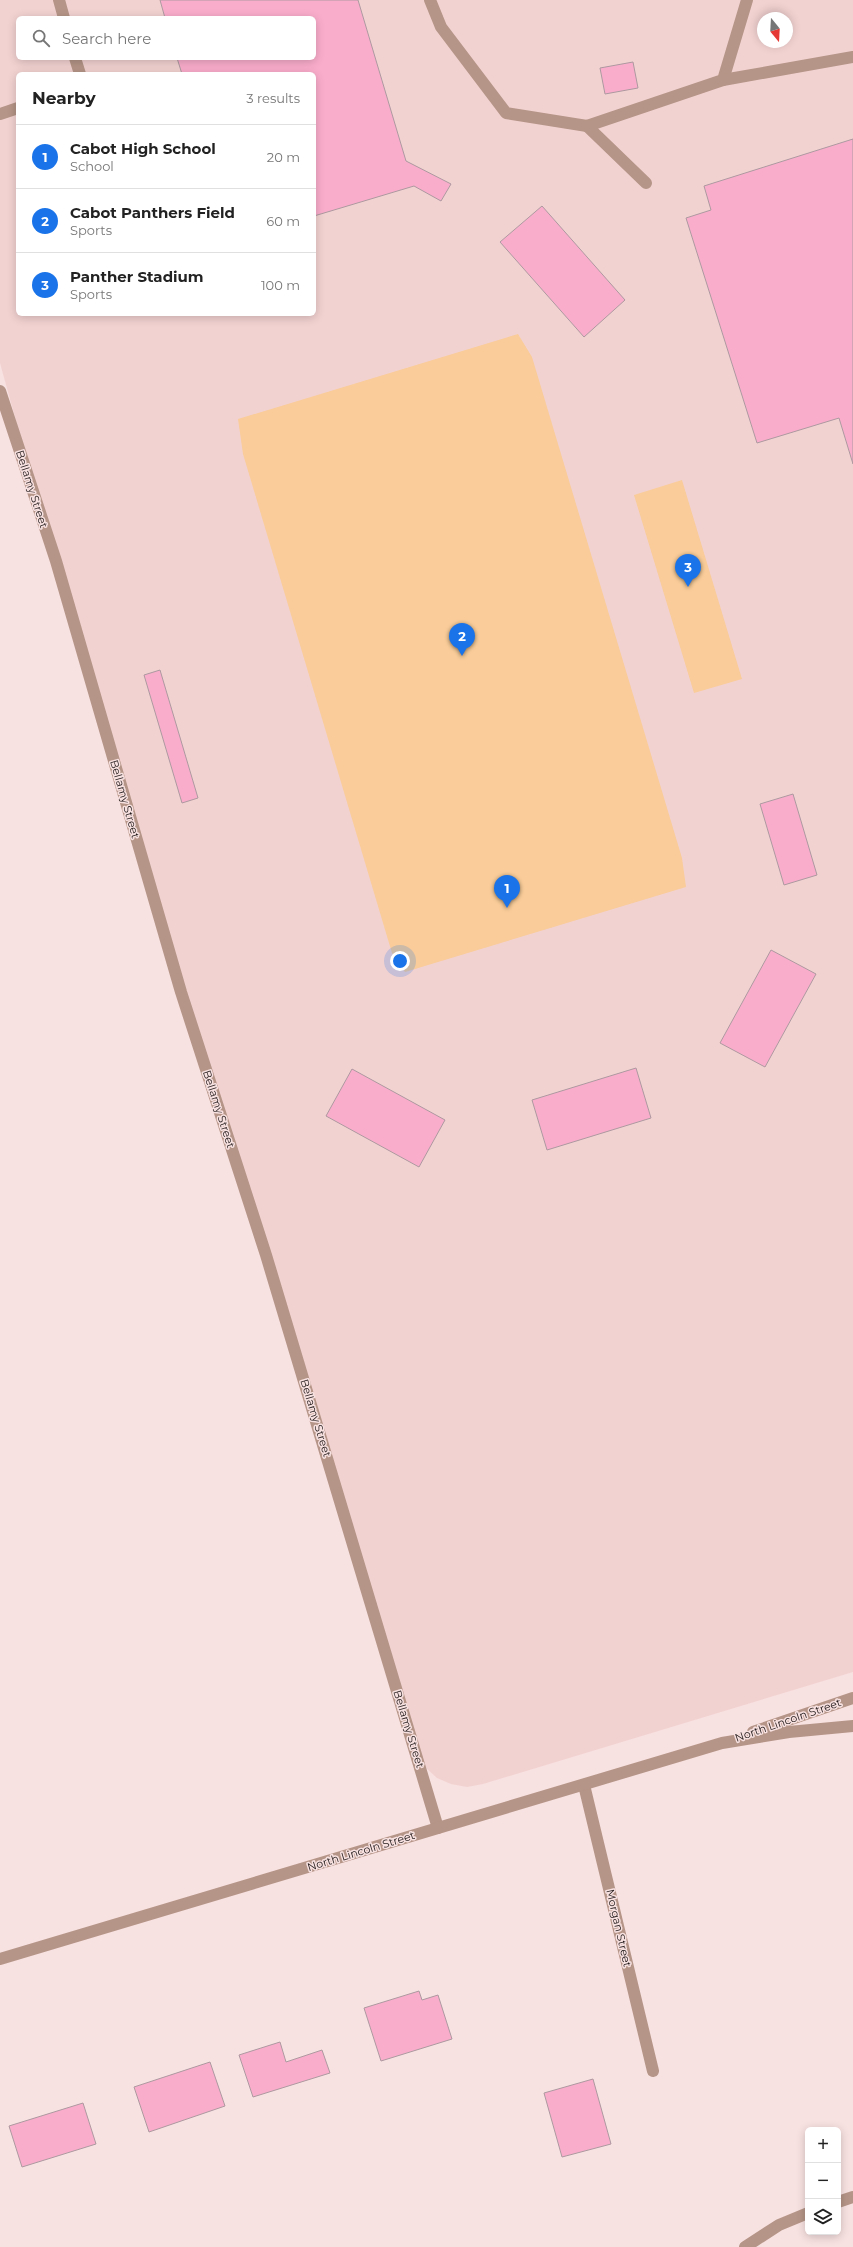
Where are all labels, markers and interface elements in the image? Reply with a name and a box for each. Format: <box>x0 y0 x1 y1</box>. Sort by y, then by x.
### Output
north arrow <box>757 12 793 48</box>
search box <box>16 16 316 60</box>
icon: search <box>30 27 52 49</box>
text: Search here <box>62 29 151 48</box>
text: Nearby <box>32 88 96 108</box>
text: 3 results <box>246 90 300 106</box>
text: Cabot High School <box>70 139 216 158</box>
text: 1 <box>42 149 48 165</box>
text: 20 m <box>267 149 300 165</box>
text: School <box>70 158 114 174</box>
text: Cabot Panthers Field <box>70 203 235 222</box>
text: 2 <box>41 213 49 229</box>
text: 60 m <box>266 213 300 229</box>
text: Sports <box>70 222 112 238</box>
text: Panther Stadium <box>70 267 204 286</box>
text: 3 <box>41 277 49 293</box>
text: 100 m <box>261 277 300 293</box>
text: Sports <box>70 286 112 302</box>
street label: Bellamy Street <box>13 448 51 530</box>
pin: 3 <box>675 554 701 587</box>
pin: 2 <box>449 623 475 656</box>
street label: Bellamy Street <box>107 758 143 840</box>
pin: 1 <box>494 875 520 908</box>
your location <box>390 951 410 971</box>
street label: Bellamy Street <box>200 1068 238 1150</box>
street label: Bellamy Street <box>297 1377 335 1459</box>
street label: Bellamy Street <box>390 1688 428 1770</box>
street label: North Lincoln Street <box>733 1695 844 1745</box>
street label: North Lincoln Street <box>306 1828 417 1874</box>
street label: Morgan Street <box>603 1888 635 1969</box>
map controls <box>805 2127 841 2235</box>
button: + <box>805 2127 841 2163</box>
button: − <box>805 2163 841 2199</box>
button: layers <box>805 2199 841 2235</box>

